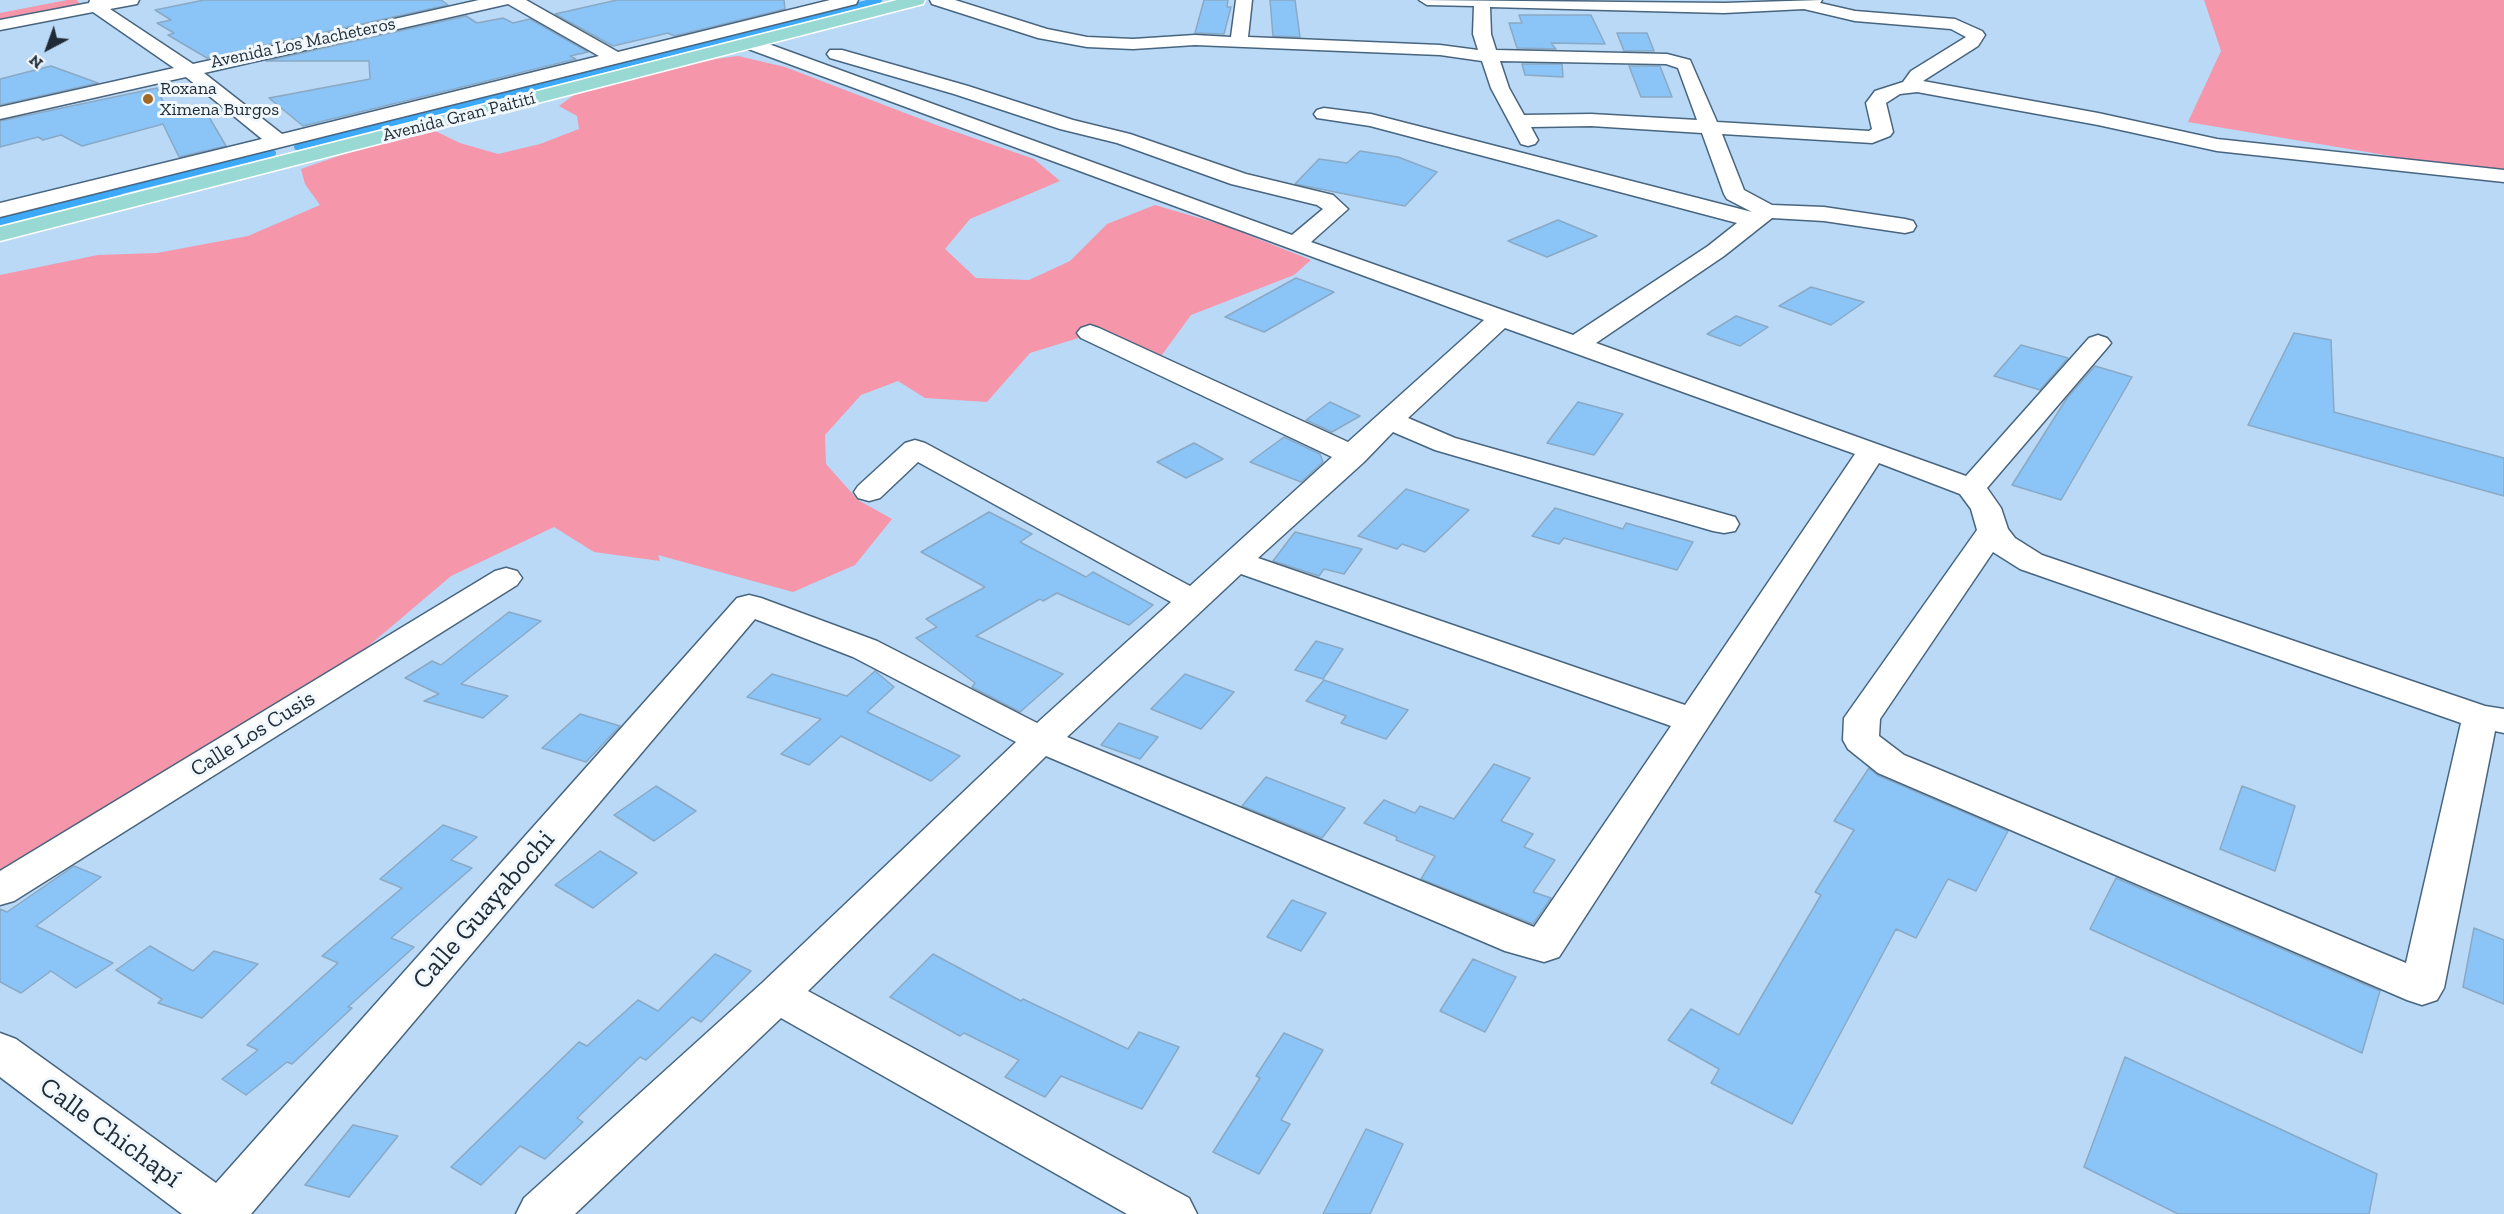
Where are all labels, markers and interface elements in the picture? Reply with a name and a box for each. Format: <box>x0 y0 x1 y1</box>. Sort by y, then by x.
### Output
street label: Avenida Los Macheteros <box>209 13 397 73</box>
north arrow <box>18 18 78 78</box>
text: N <box>25 51 47 73</box>
place label: Roxana Ximena Burgos <box>160 78 279 121</box>
street label: Avenida Gran Paitití <box>380 88 538 146</box>
marker: Roxana Ximena Burgos <box>141 92 155 106</box>
street label: Calle Los Cusis <box>186 685 320 783</box>
street label: Calle Guayabochi <box>406 824 562 996</box>
street label: Calle Chichapí <box>33 1071 187 1195</box>

